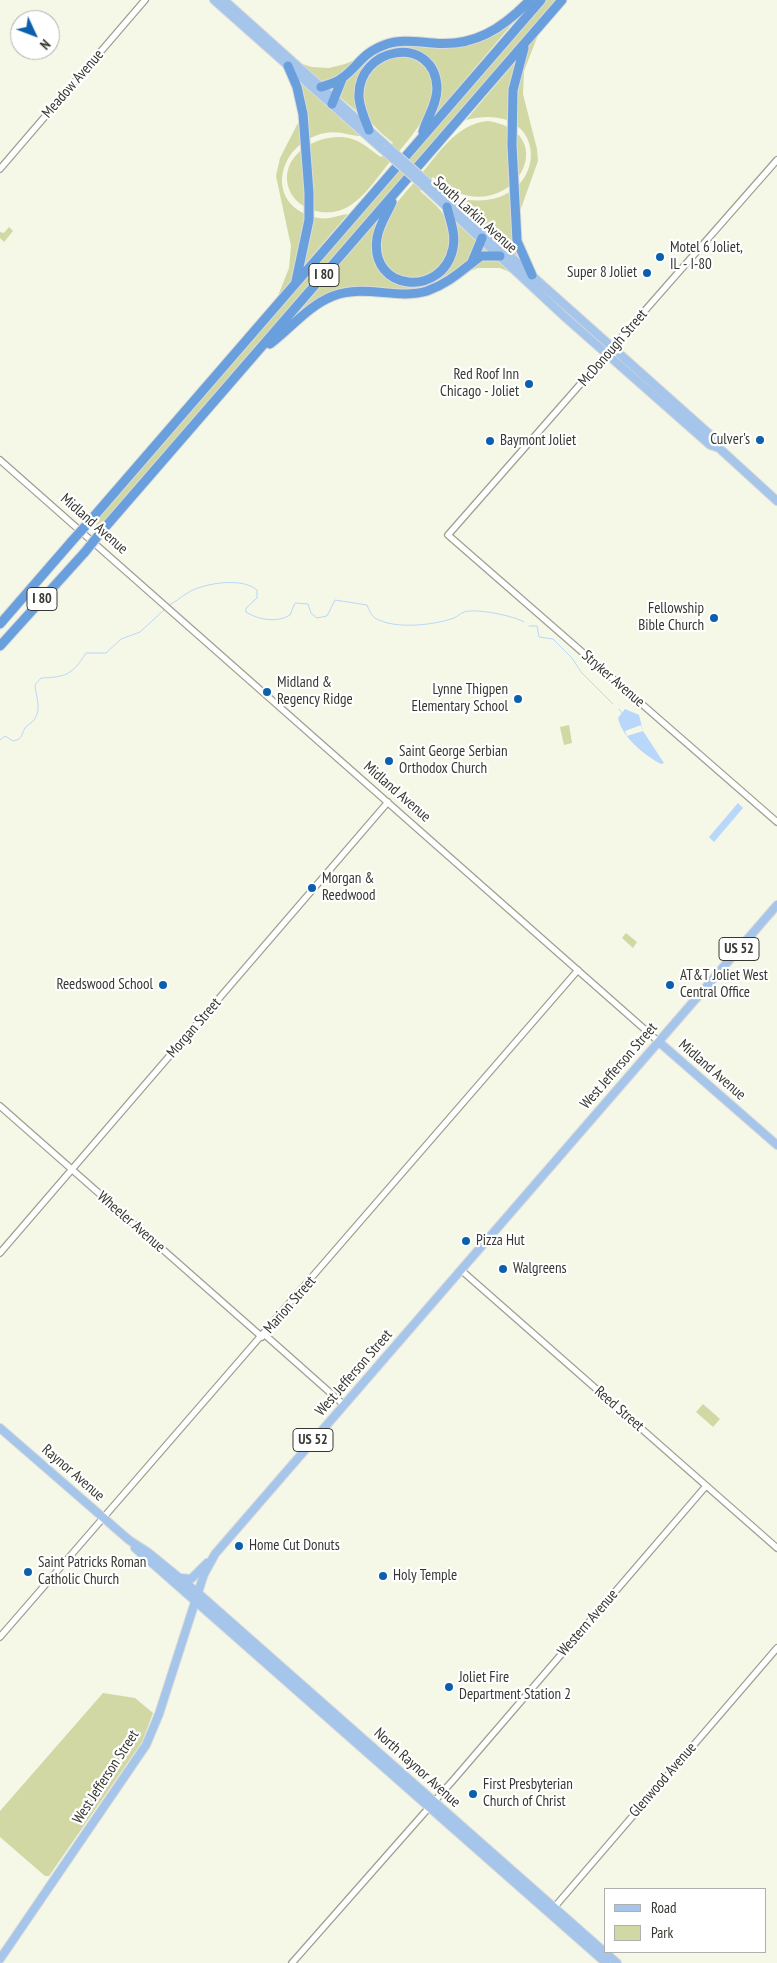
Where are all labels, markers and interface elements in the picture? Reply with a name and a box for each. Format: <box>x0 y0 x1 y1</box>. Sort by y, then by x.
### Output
north arrow <box>10 10 60 60</box>
text: N <box>36 36 54 53</box>
street label: Meadow Avenue <box>38 46 108 122</box>
street label: South Larkin Avenue <box>430 173 520 257</box>
place label: Motel 6 Joliet, IL - I-80 <box>670 239 743 274</box>
marker: Motel 6 Joliet, IL - I-80 <box>654 251 666 263</box>
road number: I 80 <box>309 264 339 286</box>
place label: Super 8 Joliet <box>567 264 637 282</box>
marker: Super 8 Joliet <box>641 267 653 279</box>
street label: McDonough Street <box>575 306 651 390</box>
place label: Red Roof Inn Chicago - Joliet <box>440 366 519 401</box>
marker: Red Roof Inn Chicago - Joliet <box>523 378 535 390</box>
place label: Culver's <box>710 431 750 449</box>
place label: Baymont Joliet <box>500 432 576 450</box>
marker: Culver's <box>754 434 766 446</box>
marker: Baymont Joliet <box>484 435 496 447</box>
street label: Midland Avenue <box>57 490 131 558</box>
road number: I 80 <box>27 588 57 610</box>
place label: Fellowship Bible Church <box>638 600 704 635</box>
marker: Fellowship Bible Church <box>708 612 720 624</box>
street label: Stryker Avenue <box>578 647 648 711</box>
place label: Midland & Regency Ridge <box>277 674 353 709</box>
place label: Lynne Thigpen Elementary School <box>411 681 508 716</box>
marker: Midland & Regency Ridge <box>261 686 273 698</box>
marker: Lynne Thigpen Elementary School <box>512 693 524 705</box>
place label: Saint George Serbian Orthodox Church <box>399 743 508 778</box>
marker: Saint George Serbian Orthodox Church <box>383 755 395 767</box>
street label: Midland Avenue <box>360 758 434 826</box>
place label: Morgan & Reedwood <box>322 870 376 905</box>
marker: Morgan & Reedwood <box>306 882 318 894</box>
road number: US 52 <box>719 938 759 961</box>
place label: AT&T Joliet West Central Office <box>680 967 768 1002</box>
place label: Reedswood School <box>56 976 153 994</box>
marker: Reedswood School <box>157 979 169 991</box>
marker: AT&T Joliet West Central Office <box>664 979 676 991</box>
street label: Morgan Street <box>163 994 225 1062</box>
street label: West Jefferson Street <box>577 1019 661 1113</box>
street label: Midland Avenue <box>675 1036 749 1104</box>
street label: Wheeler Avenue <box>93 1188 169 1256</box>
place label: Pizza Hut <box>476 1232 525 1250</box>
marker: Pizza Hut <box>460 1235 472 1247</box>
place label: Walgreens <box>513 1260 567 1278</box>
marker: Walgreens <box>497 1263 509 1275</box>
street label: Marion Street <box>260 1273 320 1337</box>
street label: West Jefferson Street <box>312 1326 396 1420</box>
street label: Reed Street <box>591 1383 647 1435</box>
road number: US 52 <box>293 1428 333 1452</box>
street label: Raynor Avenue <box>38 1441 108 1505</box>
place label: Home Cut Donuts <box>249 1537 340 1555</box>
marker: Home Cut Donuts <box>233 1540 245 1552</box>
place label: Saint Patricks Roman Catholic Church <box>38 1554 146 1589</box>
marker: Saint Patricks Roman Catholic Church <box>22 1566 34 1578</box>
place label: Holy Temple <box>393 1567 457 1585</box>
marker: Holy Temple <box>377 1570 389 1582</box>
street label: Western Avenue <box>554 1586 622 1660</box>
place label: Joliet Fire Department Station 2 <box>459 1669 571 1704</box>
marker: Joliet Fire Department Station 2 <box>443 1681 455 1693</box>
street label: North Raynor Avenue <box>370 1724 464 1812</box>
street label: West Jefferson Street <box>69 1727 143 1827</box>
street label: Glenwood Avenue <box>626 1739 700 1821</box>
place label: First Presbyterian Church of Christ <box>483 1776 573 1811</box>
marker: First Presbyterian Church of Christ <box>467 1788 479 1800</box>
legend <box>604 1888 767 1953</box>
text: Road <box>651 1898 677 1917</box>
text: Park <box>651 1923 673 1942</box>

